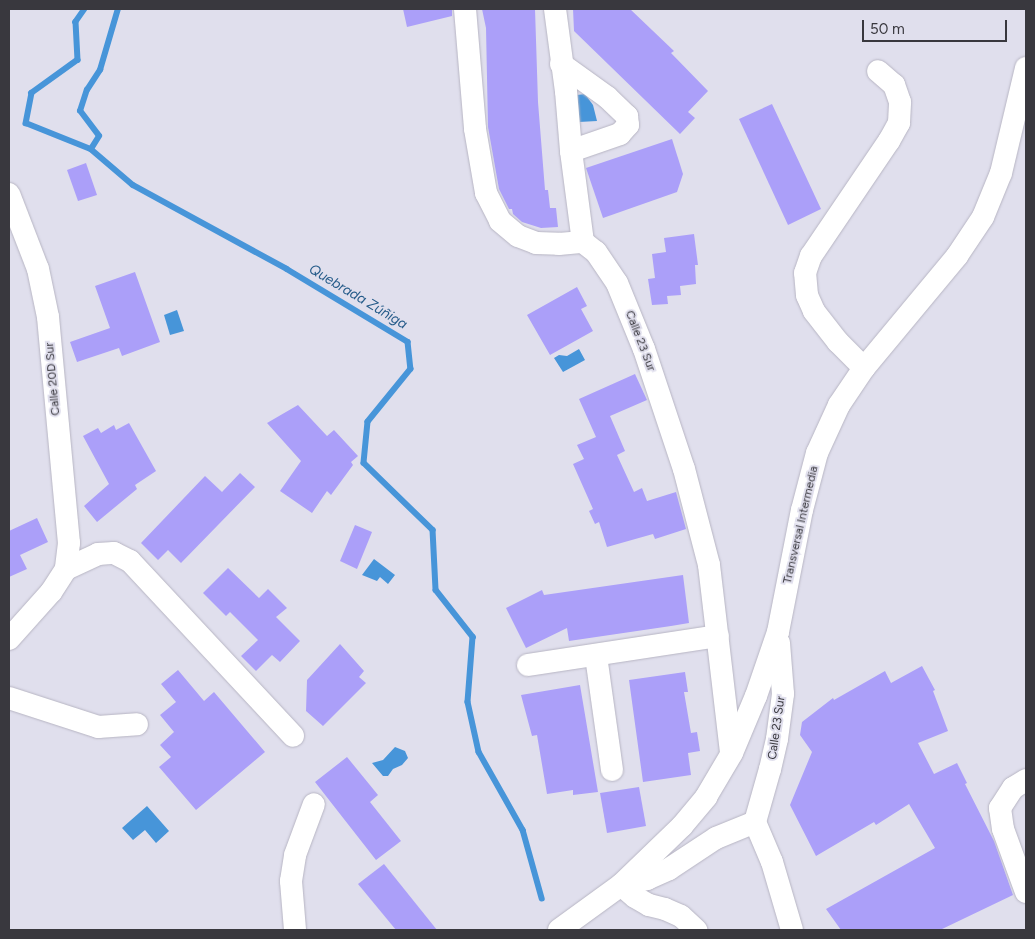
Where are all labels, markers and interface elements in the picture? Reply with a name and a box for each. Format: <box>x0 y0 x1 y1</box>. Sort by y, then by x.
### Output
scale bar <box>865 10 1010 42</box>
text: 50 m <box>870 20 905 38</box>
water label: Quebrada Zúñiga <box>306 261 410 333</box>
street label: Calle 23 Sur <box>622 309 658 373</box>
street label: Calle 20D Sur <box>43 342 63 416</box>
street label: Transversal Intermedia <box>780 465 822 585</box>
street label: Calle 23 Sur <box>765 695 789 761</box>

